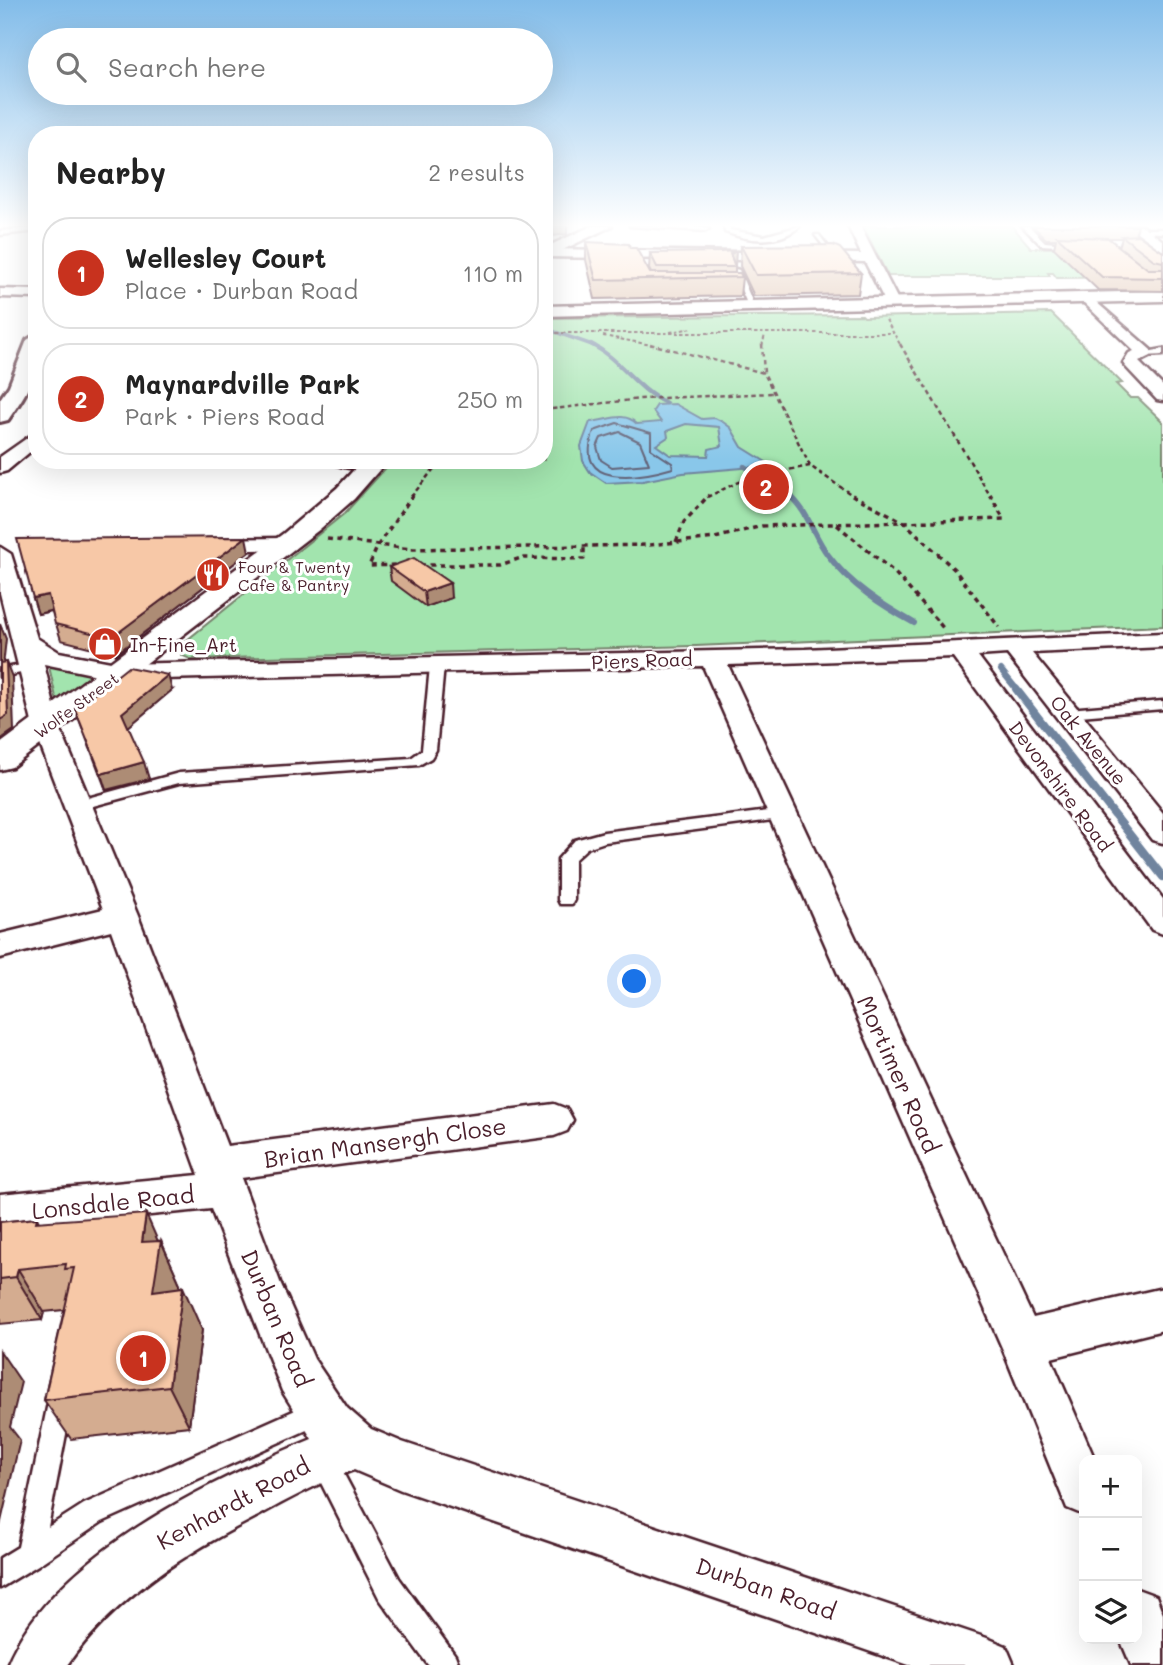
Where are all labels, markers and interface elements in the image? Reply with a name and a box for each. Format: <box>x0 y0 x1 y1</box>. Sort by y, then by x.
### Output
search box <box>28 28 553 105</box>
icon: search <box>52 48 90 86</box>
text: Search here <box>108 50 266 84</box>
text: Nearby <box>56 152 166 192</box>
text: 2 results <box>428 157 525 187</box>
text: Wellesley Court <box>125 241 326 275</box>
text: 1 <box>76 258 86 288</box>
text: 110 m <box>463 258 523 288</box>
text: Place · Durban Road <box>125 275 358 305</box>
text: Maynardville Park <box>125 367 360 401</box>
text: 2 <box>75 384 87 414</box>
text: 250 m <box>457 384 523 414</box>
text: Park · Piers Road <box>125 401 325 431</box>
pin: 2 <box>743 461 789 513</box>
restaurant icon: Four & Twenty Cafe & Pantry <box>194 556 232 594</box>
place label: Four & Twenty Cafe & Pantry <box>238 556 351 595</box>
shop icon: In-Fine_Art <box>86 625 124 663</box>
place label: In-Fine_Art <box>130 632 237 657</box>
street label: Piers Road <box>591 646 693 674</box>
street label: Wolfe Street <box>29 667 123 743</box>
street label: Oak Avenue <box>1045 690 1133 790</box>
street label: Devonshire Road <box>1004 716 1118 856</box>
your location <box>617 964 651 998</box>
street label: Mortimer Road <box>851 990 947 1158</box>
street label: Brian Mansergh Close <box>262 1110 508 1174</box>
street label: Lonsdale Road <box>30 1179 196 1225</box>
street label: Durban Road <box>235 1245 319 1391</box>
pin: 1 <box>120 1332 166 1384</box>
street label: Kenhardt Road <box>151 1450 315 1556</box>
map controls <box>1079 1455 1142 1644</box>
button: + <box>1079 1455 1142 1518</box>
button: − <box>1079 1518 1142 1581</box>
street label: Durban Road <box>692 1550 840 1626</box>
button: layers <box>1079 1581 1142 1644</box>

